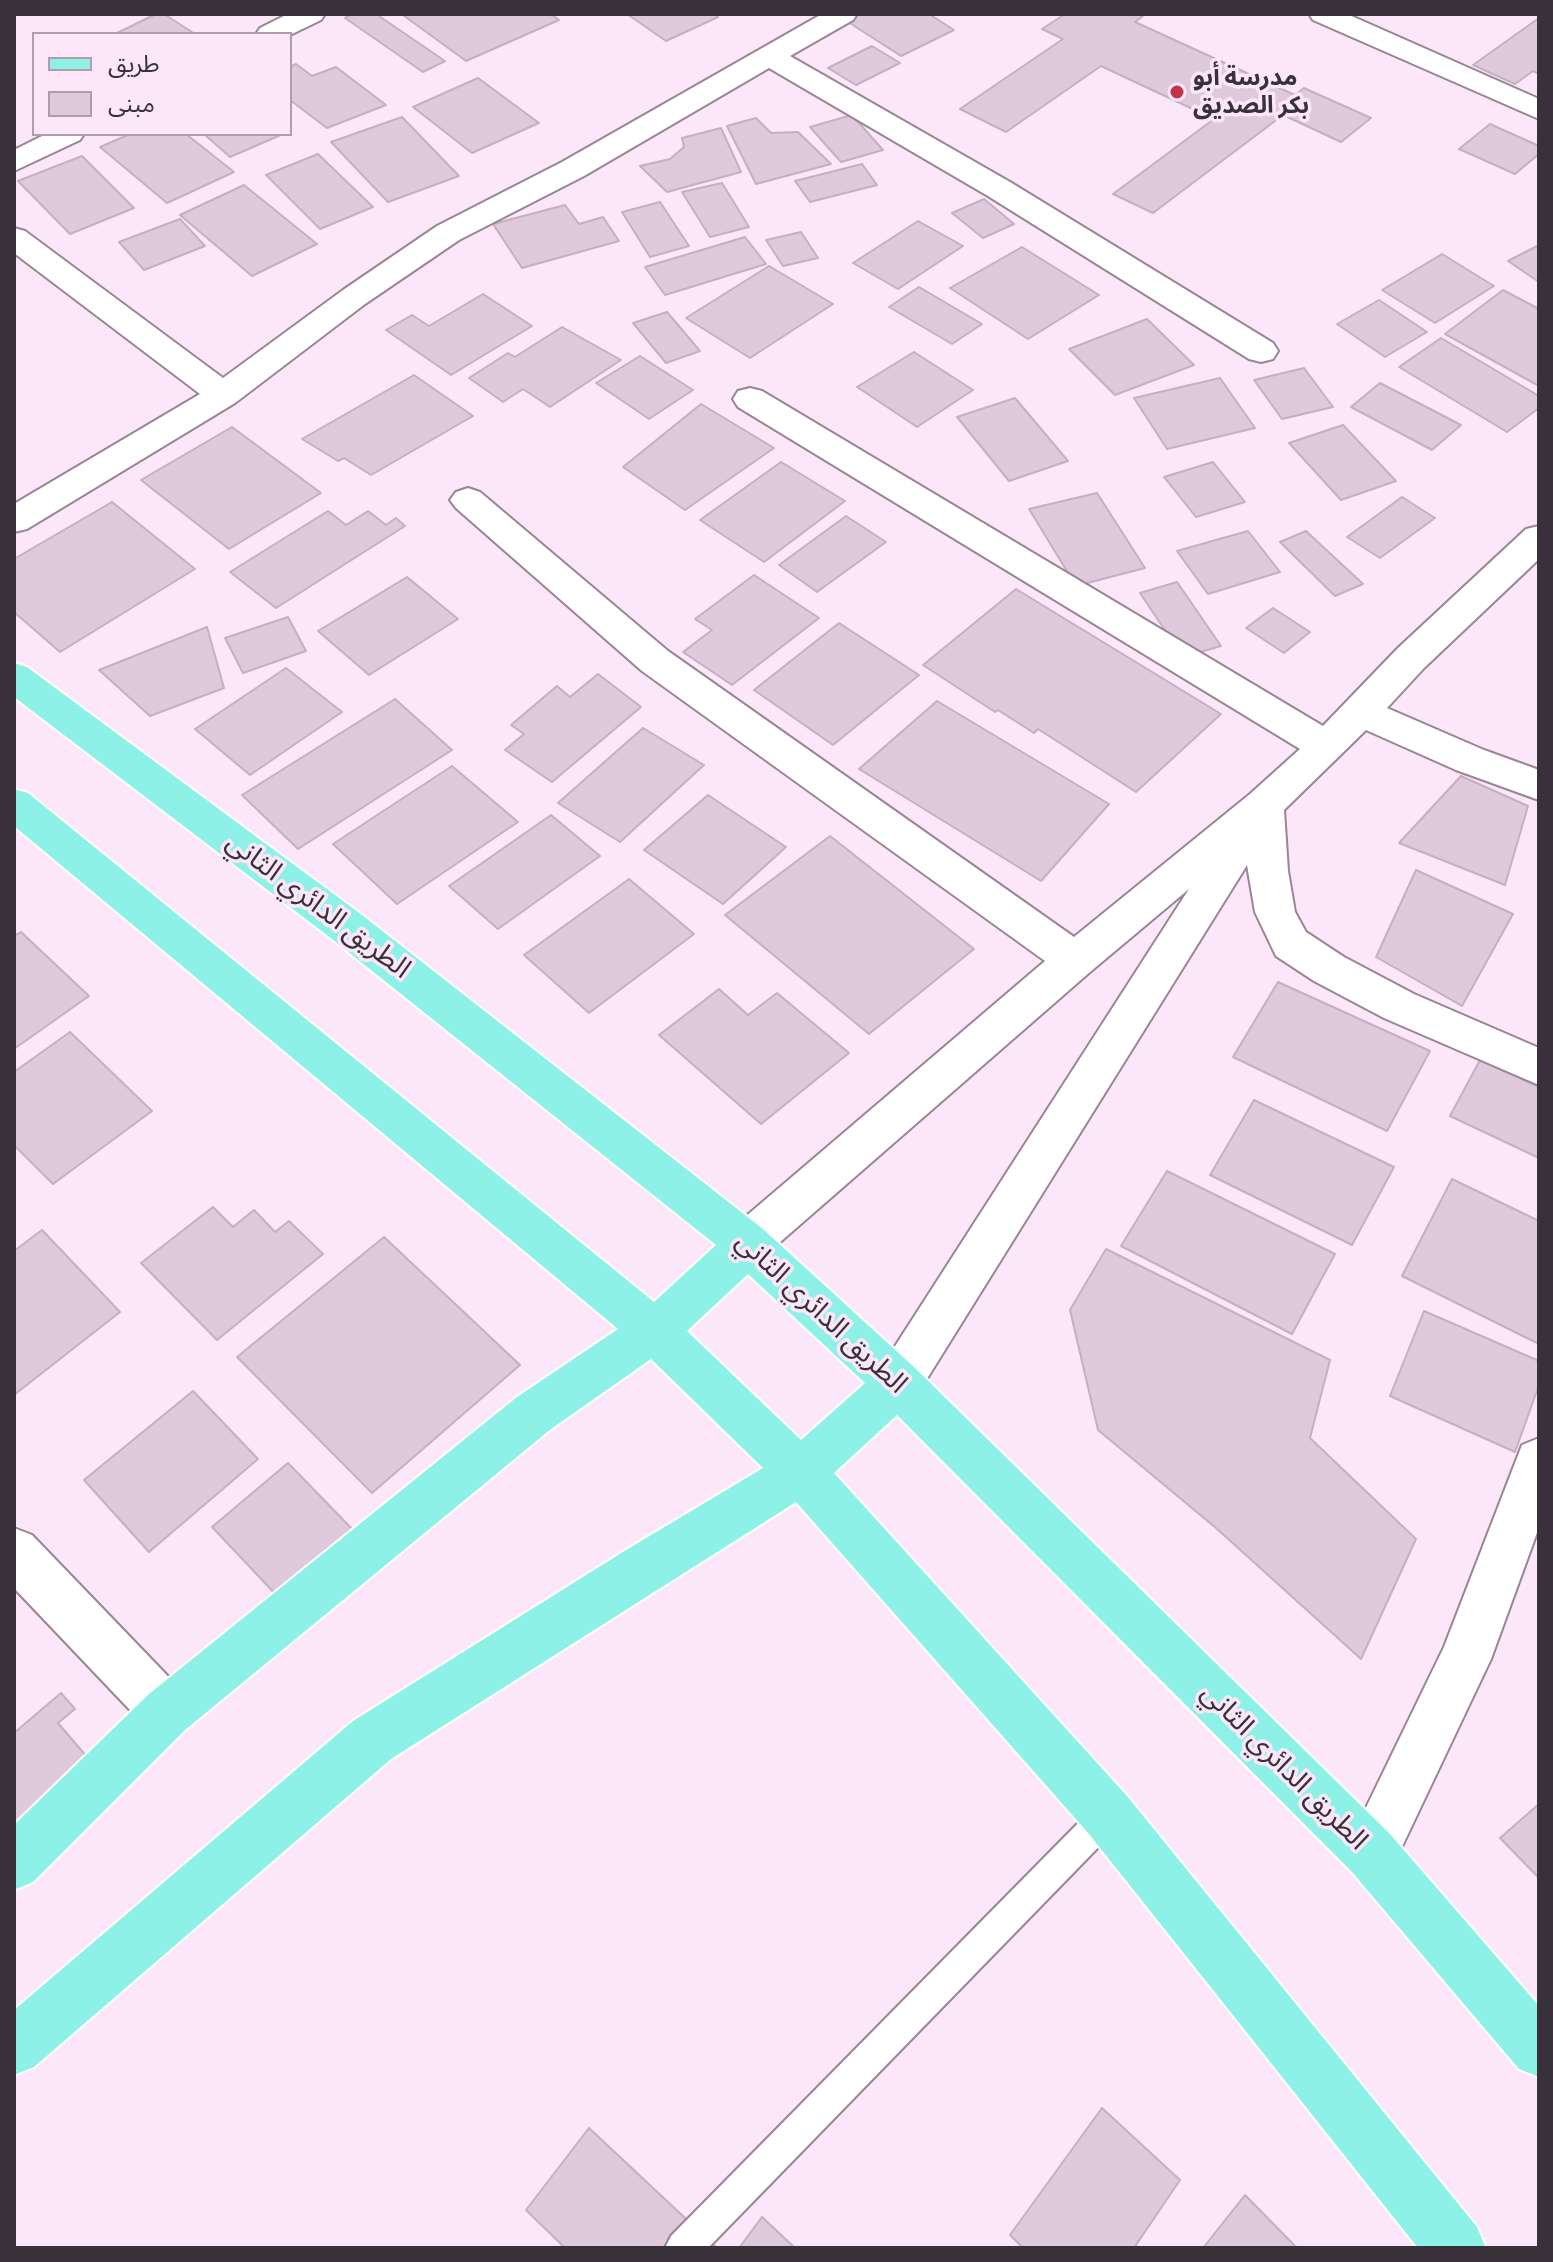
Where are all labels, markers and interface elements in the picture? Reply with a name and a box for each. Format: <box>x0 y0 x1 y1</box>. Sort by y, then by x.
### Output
legend <box>32 32 292 136</box>
text: طريق <box>108 46 160 79</box>
place label: مدرسة أبو بكر الصديق <box>1193 64 1309 120</box>
marker: مدرسة أبو بكر الصديق <box>1168 83 1186 101</box>
text: مبنى <box>108 86 155 119</box>
street label: الطريق الدائري الثاني <box>219 826 417 986</box>
street label: الطريق الدائري الثاني <box>728 1225 914 1401</box>
street label: الطريق الدائري الثاني <box>1194 1677 1374 1857</box>

